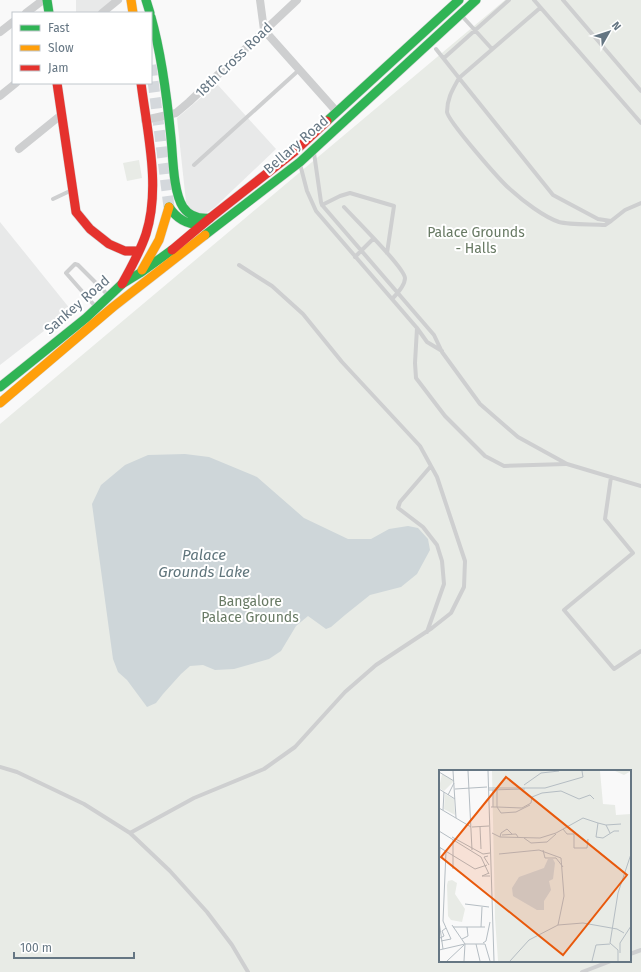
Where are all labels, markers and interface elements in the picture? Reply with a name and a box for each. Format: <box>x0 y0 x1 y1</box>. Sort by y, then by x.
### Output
legend <box>12 12 152 84</box>
north arrow <box>589 12 629 52</box>
street label: 18th Cross Road <box>192 19 276 101</box>
text: N <box>609 19 624 33</box>
text: Fast <box>48 21 70 35</box>
text: Slow <box>48 41 74 55</box>
text: Jam <box>48 61 68 75</box>
street label: Bellary Road <box>260 112 332 178</box>
park label: Palace Grounds - Halls <box>427 224 525 257</box>
street label: Sankey Road <box>41 272 113 338</box>
water label: Palace Grounds Lake <box>158 546 250 581</box>
park label: Bangalore Palace Grounds <box>201 593 299 626</box>
inset map <box>439 770 631 962</box>
scale bar <box>14 934 134 960</box>
text: 100 m <box>20 941 52 955</box>

